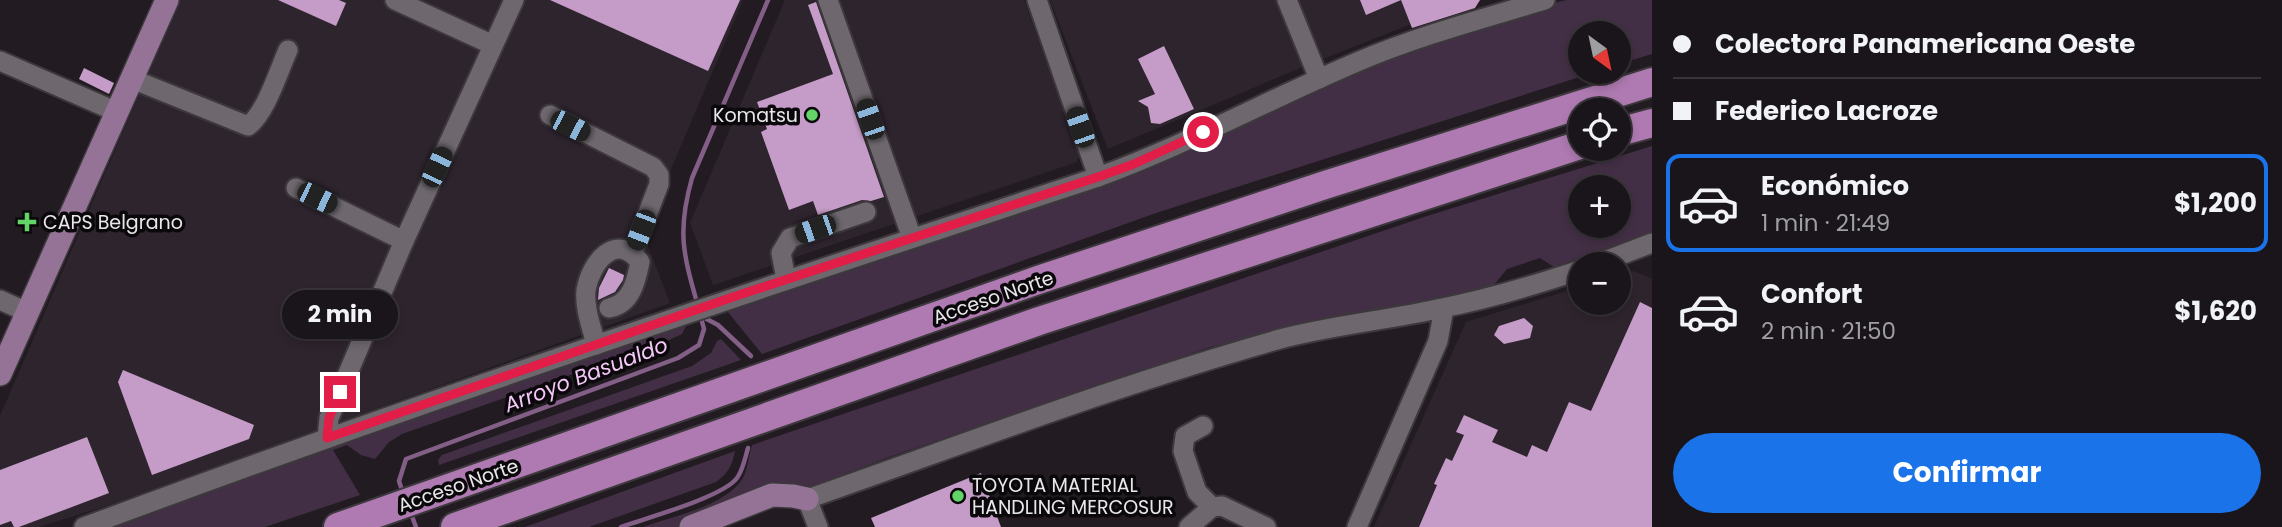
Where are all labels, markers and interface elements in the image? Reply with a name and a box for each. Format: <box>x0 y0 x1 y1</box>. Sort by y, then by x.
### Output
north arrow <box>1568 21 1631 84</box>
map controls <box>1568 21 1631 315</box>
text: Colectora Panamericana Oeste <box>1715 26 2135 62</box>
text: Federico Lacroze <box>1715 93 1938 129</box>
car <box>854 96 887 142</box>
button: locate <box>1568 98 1631 161</box>
place label: Komatsu <box>713 102 798 129</box>
car <box>1064 104 1097 150</box>
car <box>547 107 594 145</box>
marker: Komatsu <box>804 107 820 123</box>
route start <box>1187 116 1219 148</box>
car <box>419 144 456 190</box>
text: Económico <box>1761 168 1909 204</box>
icon: car <box>1677 172 1740 235</box>
button: + <box>1568 175 1631 238</box>
car <box>294 179 341 217</box>
text: $1,200 <box>2174 185 2257 221</box>
car <box>624 207 659 253</box>
text: 1 min · 21:49 <box>1761 207 1890 239</box>
place label: CAPS Belgrano <box>43 209 183 236</box>
marker: CAPS Belgrano <box>17 212 37 232</box>
car <box>792 212 839 246</box>
button: − <box>1568 252 1631 315</box>
street label: Acceso Norte <box>929 264 1057 331</box>
text: Confort <box>1761 276 1863 312</box>
icon: car <box>1677 280 1740 343</box>
callout: 2 min <box>282 290 398 340</box>
text: $1,620 <box>2174 293 2257 329</box>
text: 2 min <box>308 298 372 330</box>
text: 2 min · 21:50 <box>1761 315 1896 347</box>
water label: Arroyo Basualdo <box>499 330 672 419</box>
route end <box>324 376 356 408</box>
button: Confirmar <box>1673 433 2261 513</box>
street label: Acceso Norte <box>394 452 522 519</box>
place label: TOYOTA MATERIAL HANDLING MERCOSUR <box>972 472 1174 521</box>
marker: TOYOTA MATERIAL HANDLING MERCOSUR <box>950 488 966 504</box>

